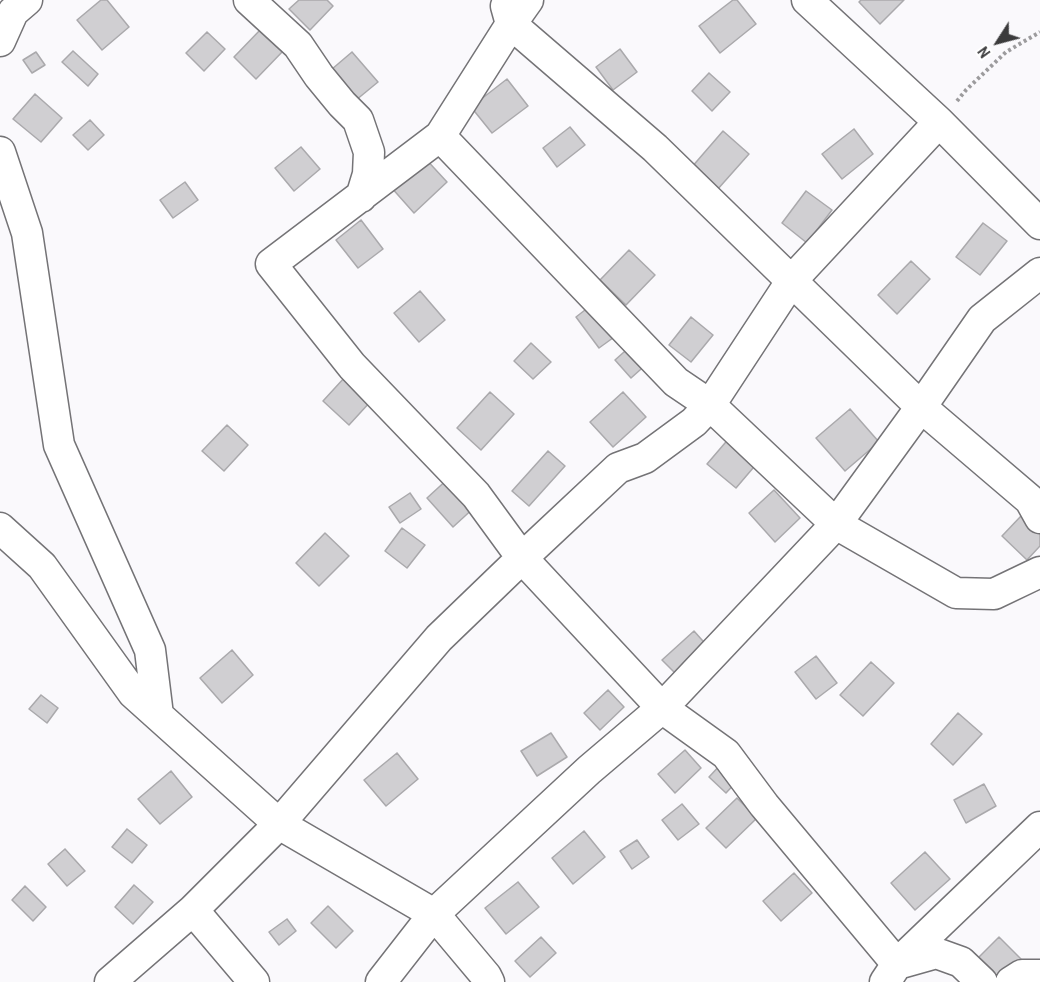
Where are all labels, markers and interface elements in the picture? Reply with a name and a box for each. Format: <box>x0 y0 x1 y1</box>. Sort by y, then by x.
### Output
north arrow <box>968 12 1028 72</box>
text: N <box>972 42 995 63</box>

